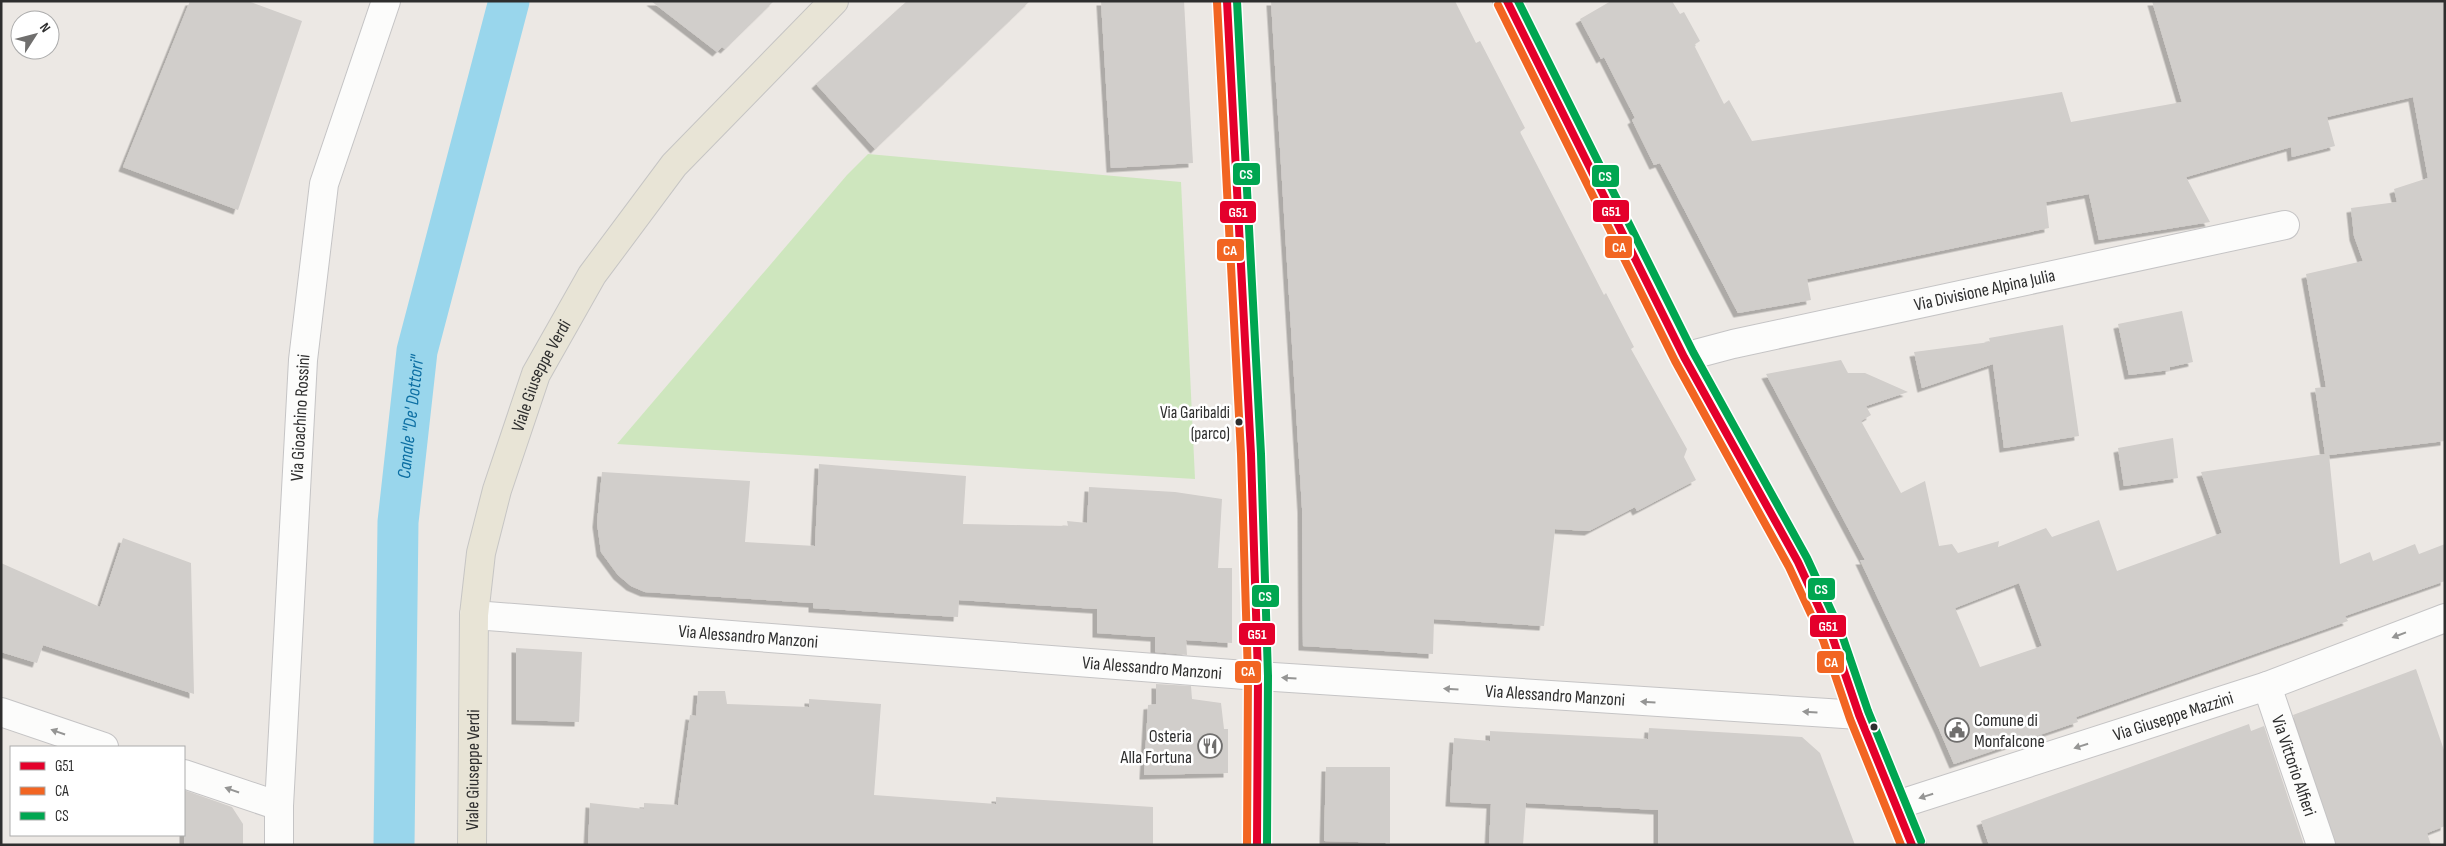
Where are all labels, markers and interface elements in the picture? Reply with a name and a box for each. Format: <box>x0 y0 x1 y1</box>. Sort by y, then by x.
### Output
north arrow <box>10 10 60 60</box>
text: N <box>36 20 54 36</box>
line badge: CS <box>1232 162 1261 186</box>
line badge: CS <box>1591 164 1620 188</box>
text: CS <box>1239 166 1253 183</box>
text: CS <box>1598 168 1612 185</box>
line badge: G51 <box>1592 199 1630 223</box>
line badge: G51 <box>1219 200 1257 224</box>
text: G51 <box>1602 203 1621 220</box>
text: G51 <box>1229 204 1248 221</box>
line badge: CA <box>1604 235 1633 259</box>
line badge: CA <box>1216 238 1245 262</box>
text: CA <box>1612 239 1626 256</box>
text: CA <box>1223 242 1237 259</box>
street label: Via Divisione Alpina Julia <box>1912 265 2057 316</box>
street label: Viale Giuseppe Verdi <box>507 316 575 435</box>
water label: Canale "De' Dottori" <box>393 352 430 480</box>
street label: Via Gioachino Rossini <box>286 353 315 482</box>
place label: Via Garibaldi (parco) <box>1160 403 1230 444</box>
marker: Via Garibaldi (parco) <box>1234 417 1244 427</box>
line badge: CS <box>1807 577 1836 601</box>
text: CS <box>1814 581 1828 598</box>
line badge: CS <box>1251 584 1280 608</box>
text: CS <box>1258 588 1272 605</box>
line badge: G51 <box>1809 614 1847 638</box>
text: G51 <box>1819 618 1838 635</box>
street label: Via Alessandro Manzoni <box>677 621 819 653</box>
line badge: G51 <box>1238 622 1276 646</box>
text: G51 <box>1248 626 1267 643</box>
one-way arrow <box>2391 631 2406 639</box>
line badge: CA <box>1816 650 1845 674</box>
street label: Via Alessandro Manzoni <box>1081 652 1223 684</box>
text: CA <box>1824 654 1838 671</box>
line badge: CA <box>1234 660 1262 684</box>
text: CA <box>1241 663 1255 680</box>
one-way arrow <box>1281 674 1297 682</box>
street label: Via Alessandro Manzoni <box>1484 681 1626 711</box>
one-way arrow <box>1443 684 1459 692</box>
street label: Via Giuseppe Mazzini <box>2111 688 2236 746</box>
one-way arrow <box>1640 697 1656 705</box>
one-way arrow <box>1802 708 1818 716</box>
street label: Viale Giuseppe Verdi <box>462 709 484 831</box>
place label: Comune di Monfalcone <box>1974 710 2045 752</box>
street label: Via Vittorio Alfieri <box>2267 713 2320 819</box>
public building icon: Comune di Monfalcone <box>1944 717 1970 743</box>
unlabelled marker <box>1869 722 1879 732</box>
place label: Osteria Alla Fortuna <box>1120 726 1192 768</box>
one-way arrow <box>50 727 65 735</box>
restaurant icon: Osteria Alla Fortuna <box>1197 733 1223 759</box>
one-way arrow <box>2073 743 2088 751</box>
legend <box>10 746 185 836</box>
text: G51 <box>55 757 75 776</box>
text: CA <box>55 782 69 801</box>
one-way arrow <box>225 786 240 794</box>
one-way arrow <box>1918 793 1933 801</box>
text: CS <box>55 807 69 826</box>

